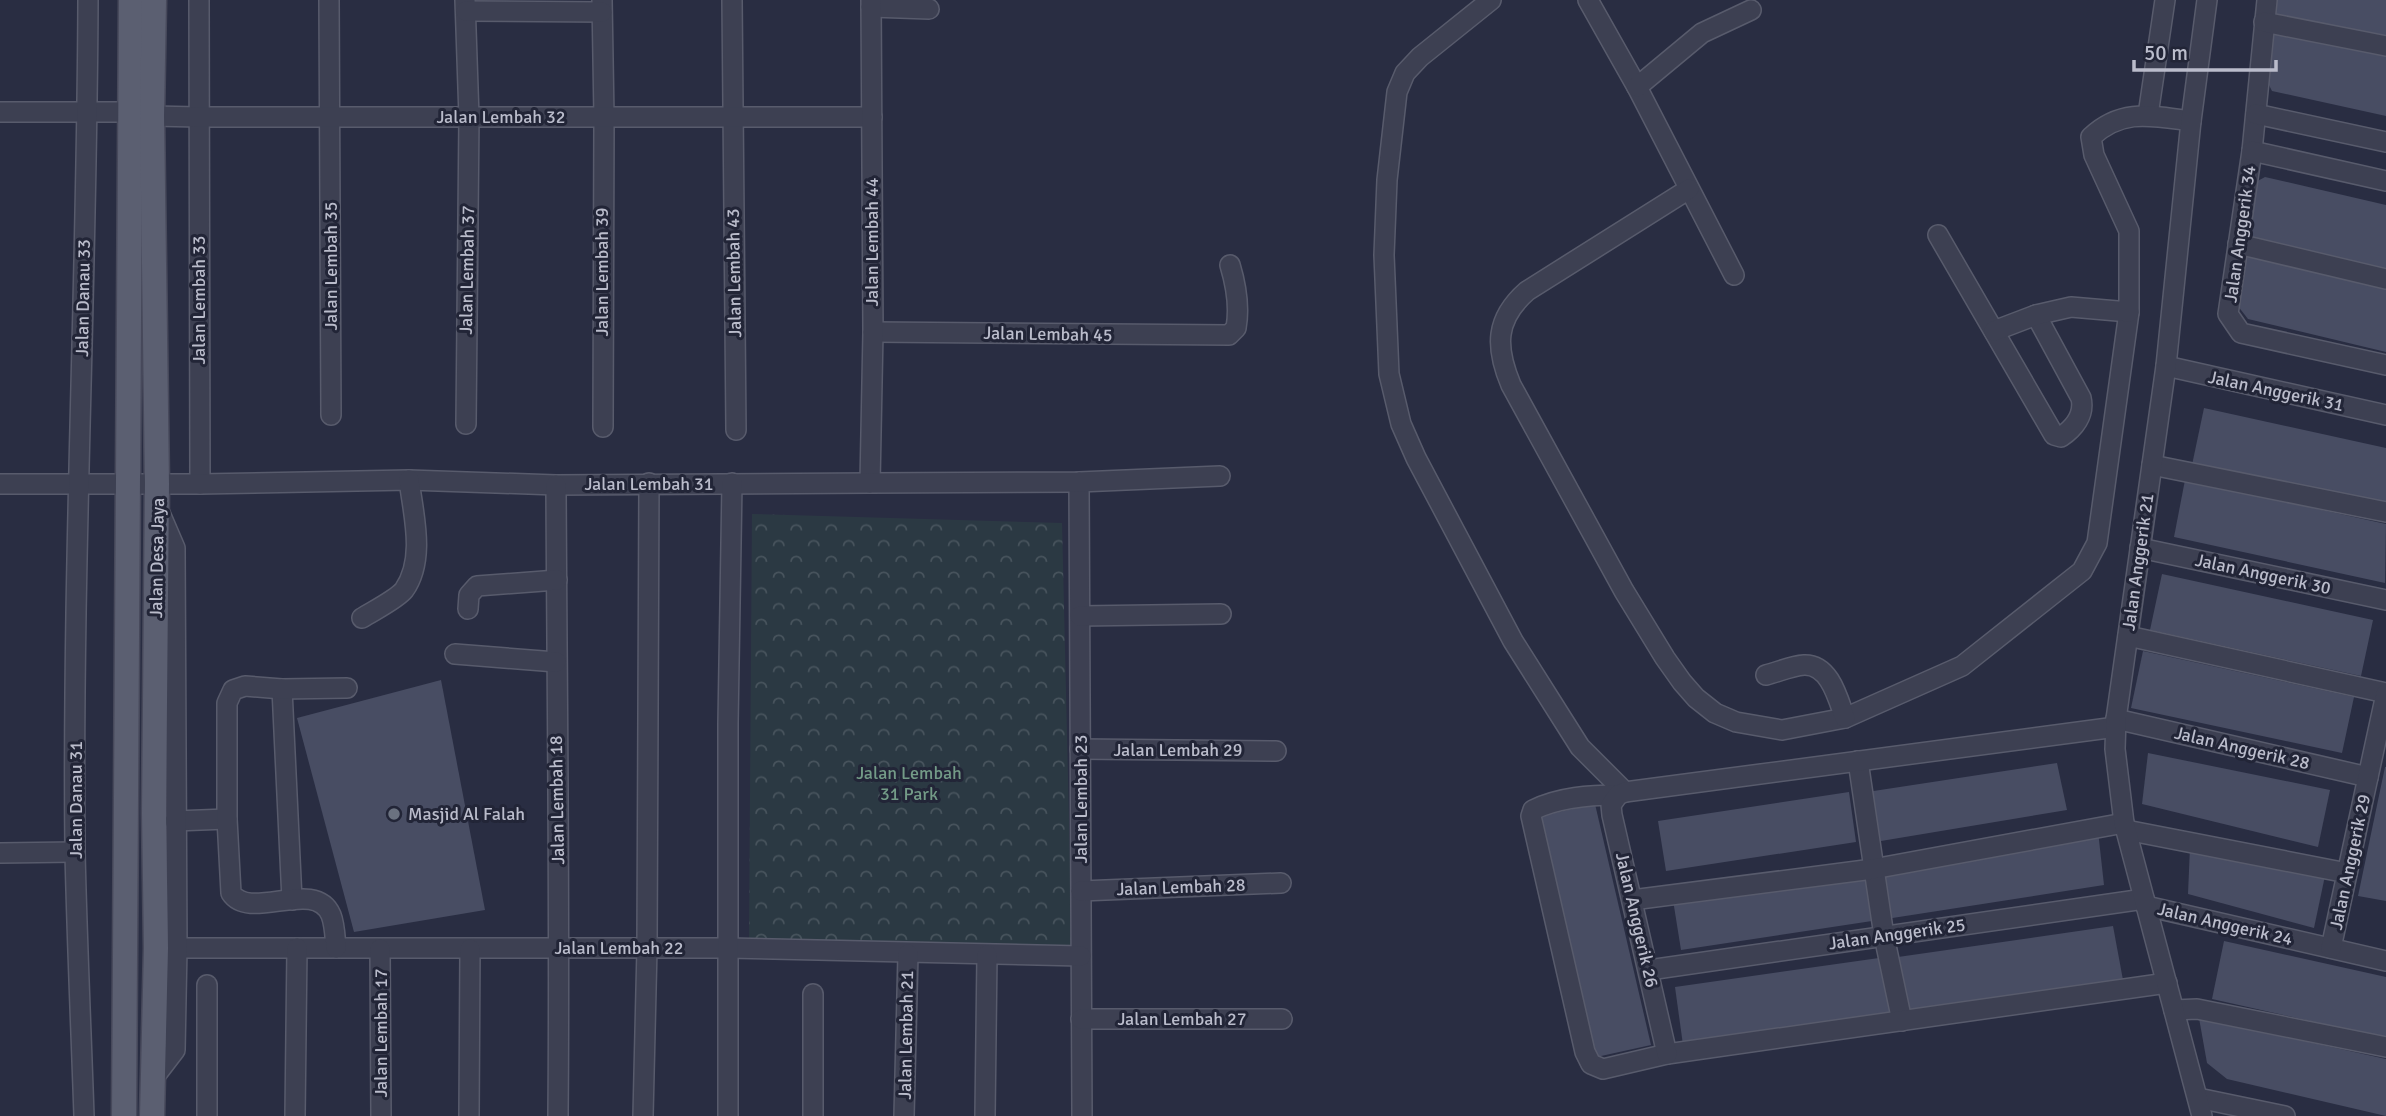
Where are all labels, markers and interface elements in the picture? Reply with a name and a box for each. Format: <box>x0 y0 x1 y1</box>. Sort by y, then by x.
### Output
scale bar <box>2134 28 2276 72</box>
text: 50 m <box>2144 40 2188 66</box>
street label: Jalan Lembah 32 <box>436 106 566 128</box>
street label: Jalan Anggerik 34 <box>2220 164 2261 304</box>
street label: Jalan Lembah 44 <box>861 177 883 307</box>
street label: Jalan Lembah 35 <box>320 201 342 331</box>
street label: Jalan Lembah 37 <box>455 205 479 335</box>
street label: Jalan Lembah 39 <box>591 207 613 337</box>
street label: Jalan Lembah 43 <box>722 208 746 338</box>
street label: Jalan Lembah 33 <box>188 235 210 365</box>
street label: Jalan Danau 33 <box>71 239 95 357</box>
street label: Jalan Lembah 45 <box>983 322 1113 346</box>
street label: Jalan Anggerik 31 <box>2206 366 2346 416</box>
street label: Jalan Lembah 31 <box>584 473 714 495</box>
street label: Jalan Anggerik 21 <box>2118 492 2158 632</box>
street label: Jalan Desa Jaya <box>145 498 169 618</box>
street label: Jalan Anggerik 30 <box>2193 549 2333 599</box>
street label: Jalan Anggerik 28 <box>2172 722 2312 774</box>
street label: Jalan Lembah 23 <box>1070 734 1092 864</box>
street label: Jalan Lembah 18 <box>545 735 569 865</box>
street label: Jalan Lembah 29 <box>1113 739 1243 761</box>
street label: Jalan Danau 31 <box>65 741 87 859</box>
park label: Jalan Lembah 31 Park <box>856 762 962 805</box>
street label: Jalan Anggerik 29 <box>2325 792 2375 932</box>
place label: Masjid Al Falah <box>408 803 525 825</box>
marker: Masjid Al Falah <box>386 806 402 822</box>
street label: Jalan Anggerik 26 <box>1611 850 1663 990</box>
street label: Jalan Lembah 28 <box>1116 874 1246 900</box>
street label: Jalan Anggerik 24 <box>2155 898 2295 950</box>
street label: Jalan Anggerik 25 <box>1827 914 1967 954</box>
street label: Jalan Lembah 22 <box>554 937 684 959</box>
street label: Jalan Lembah 17 <box>370 968 392 1098</box>
street label: Jalan Lembah 21 <box>894 970 918 1100</box>
street label: Jalan Lembah 27 <box>1117 1008 1247 1030</box>

